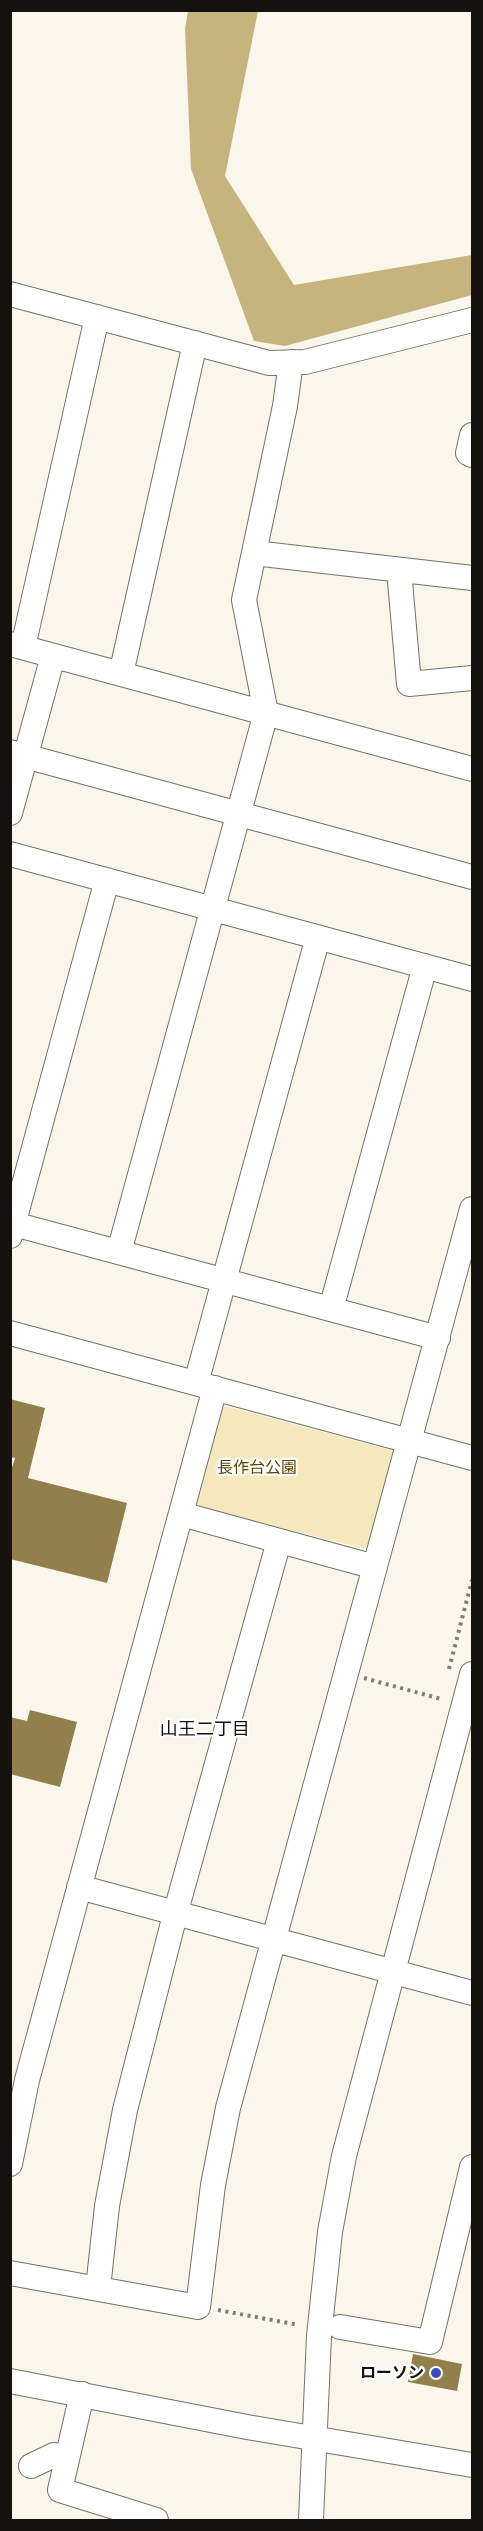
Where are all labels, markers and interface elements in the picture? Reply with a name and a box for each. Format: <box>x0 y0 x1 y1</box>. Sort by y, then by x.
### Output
park label: 長作台公園 <box>217 1458 297 1478</box>
district label: 山王二丁目 <box>160 1718 250 1740</box>
place label: ローソン <box>360 2363 424 2383</box>
marker: ローソン <box>429 2366 443 2380</box>

